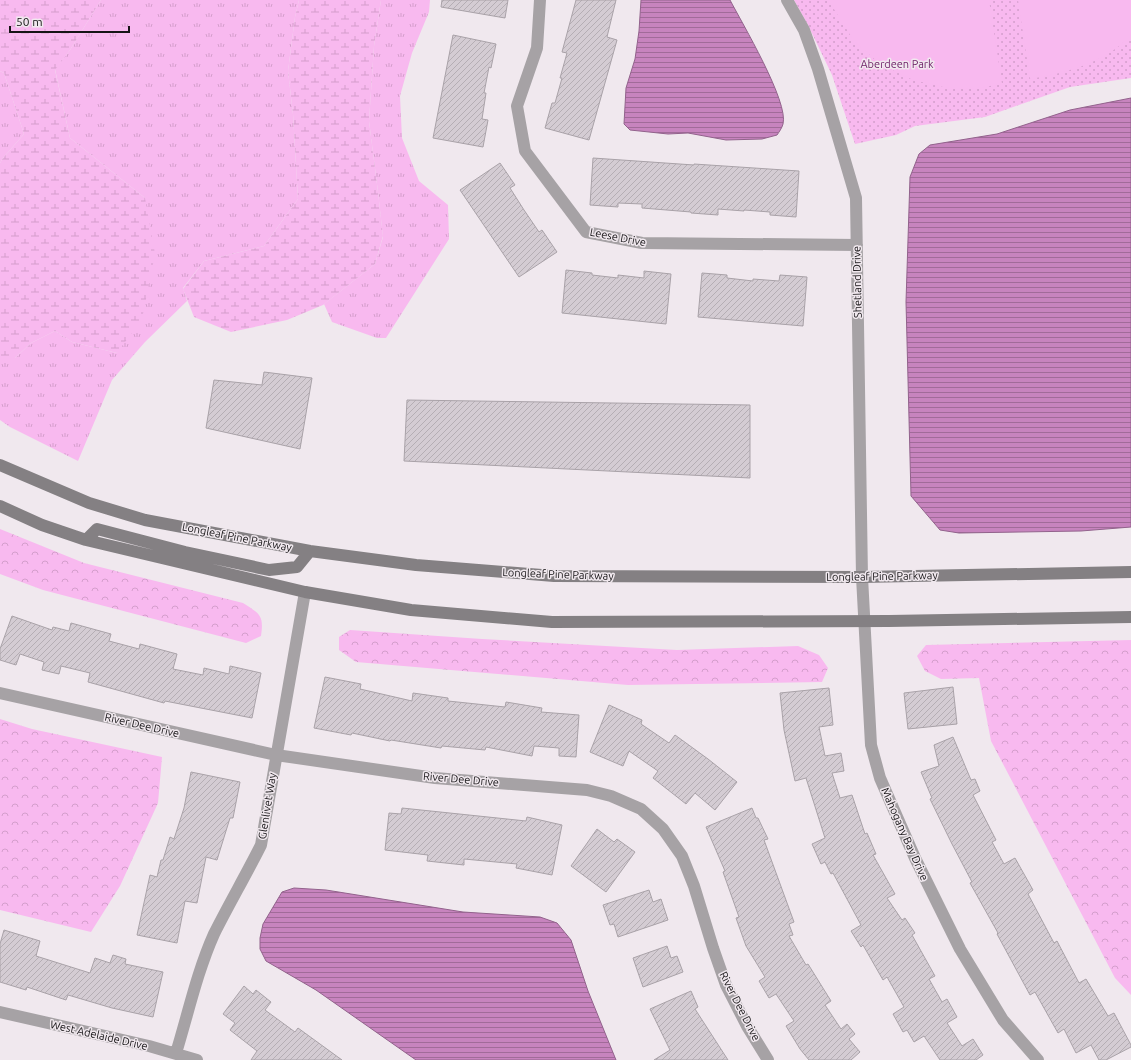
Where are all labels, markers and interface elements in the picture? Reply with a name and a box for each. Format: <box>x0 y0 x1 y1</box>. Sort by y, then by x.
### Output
scale bar <box>10 8 129 34</box>
text: 50 m <box>16 15 43 28</box>
park label: Aberdeen Park <box>860 58 934 70</box>
street label: Leese Drive <box>589 226 647 248</box>
street label: Shetland Drive <box>850 246 864 318</box>
street label: Longleaf Pine Parkway <box>181 520 294 554</box>
street label: Longleaf Pine Parkway <box>502 566 615 582</box>
street label: Longleaf Pine Parkway <box>826 569 939 583</box>
street label: River Dee Drive <box>104 711 180 739</box>
street label: River Dee Drive <box>423 770 499 788</box>
street label: Glenlivet Way <box>256 771 278 840</box>
street label: Mahogany Bay Drive <box>879 786 931 882</box>
street label: River Dee Drive <box>717 969 763 1043</box>
street label: West Adelaide Drive <box>49 1018 149 1052</box>

